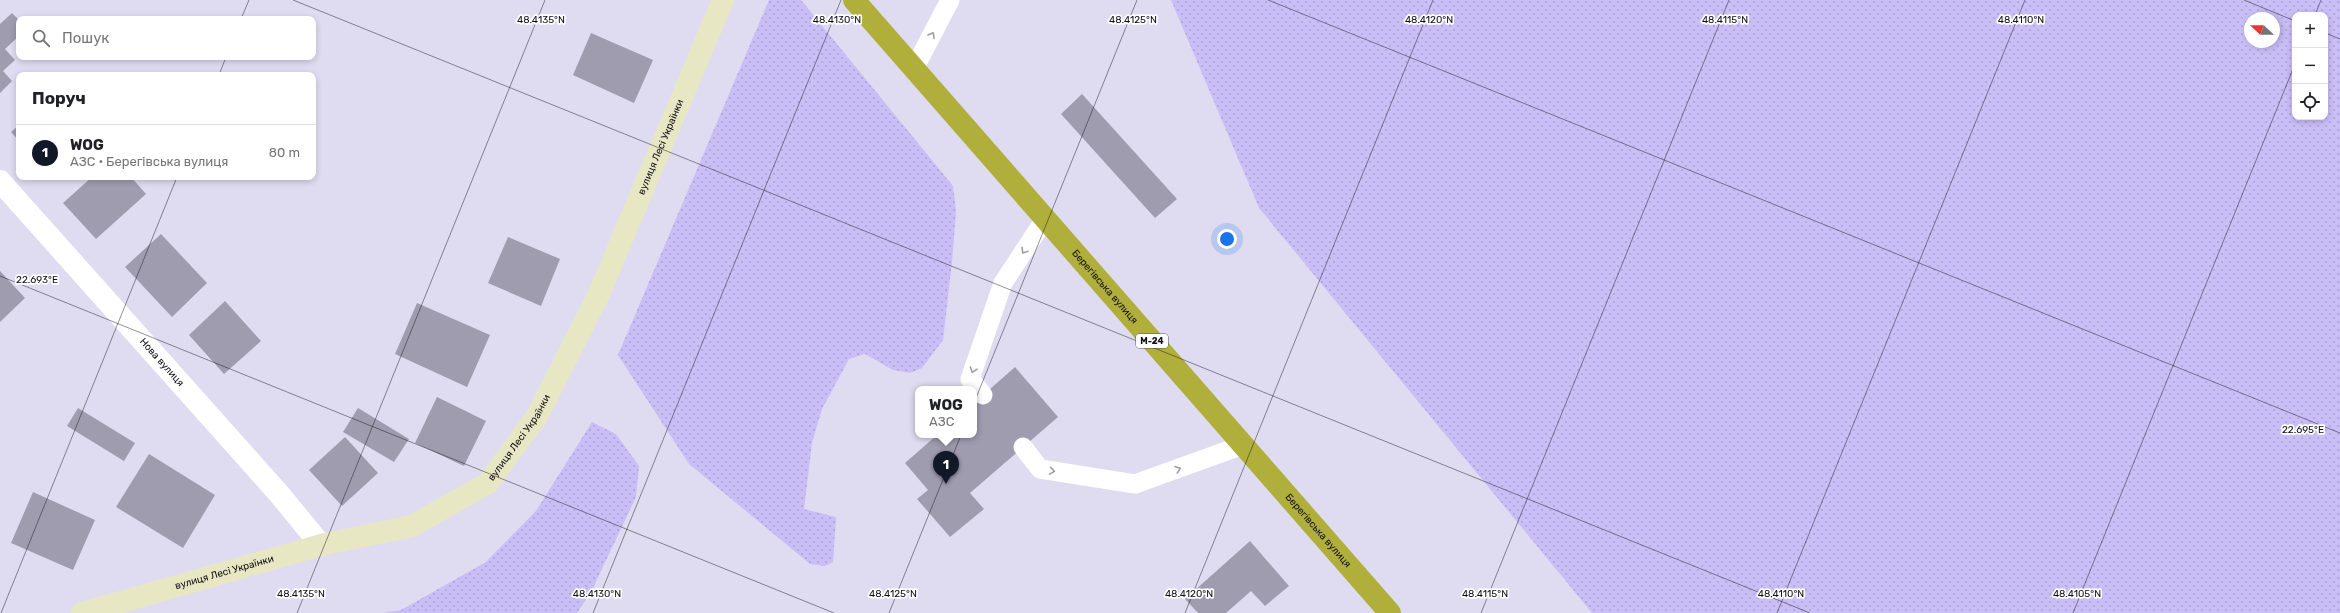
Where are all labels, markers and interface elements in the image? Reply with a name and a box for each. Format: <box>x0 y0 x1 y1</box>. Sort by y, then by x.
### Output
north arrow <box>2244 12 2280 48</box>
map controls <box>2292 12 2328 120</box>
button: + <box>2292 12 2328 48</box>
text: 48.4135°N <box>517 14 565 26</box>
text: 48.4130°N <box>813 14 861 26</box>
text: 48.4125°N <box>1109 14 1157 26</box>
text: 48.4120°N <box>1405 14 1453 26</box>
text: 48.4115°N <box>1702 14 1748 26</box>
text: 48.4110°N <box>1998 14 2044 26</box>
search box <box>16 16 316 60</box>
icon: search <box>30 27 52 49</box>
text: Пошук <box>62 29 109 47</box>
one-way arrow <box>928 31 935 39</box>
button: − <box>2292 48 2328 84</box>
button: locate <box>2292 84 2328 120</box>
text: Поруч <box>32 88 86 108</box>
street label: вулиця Лесі Українки <box>635 98 686 197</box>
text: WOG <box>70 136 104 154</box>
text: 1 <box>42 145 48 160</box>
text: 80 m <box>269 145 300 160</box>
text: АЗС · Берегівська вулиця <box>70 154 228 169</box>
your location <box>1217 229 1237 249</box>
one-way arrow <box>1022 247 1029 254</box>
street label: Берегівська вулиця <box>1069 247 1140 326</box>
text: 22.693°E <box>16 274 58 286</box>
road number: М-24 <box>1136 334 1168 348</box>
street label: Нова вулиця <box>137 336 186 389</box>
one-way arrow <box>969 367 977 374</box>
popup <box>915 386 977 438</box>
street label: вулиця Лесі Українки <box>486 392 553 483</box>
text: WOG <box>929 396 963 414</box>
text: АЗС <box>929 414 955 429</box>
text: 22.695°E <box>2282 424 2324 436</box>
pin: 1 <box>933 451 959 484</box>
one-way arrow <box>1174 465 1181 473</box>
one-way arrow <box>1049 466 1055 474</box>
street label: Берегівська вулиця <box>1283 491 1354 570</box>
street label: вулиця Лесі Українки <box>174 553 275 592</box>
text: 48.4135°N <box>277 588 325 600</box>
text: 48.4130°N <box>573 588 621 600</box>
text: 48.4125°N <box>869 588 917 600</box>
text: 48.4120°N <box>1165 588 1213 600</box>
text: 48.4115°N <box>1462 588 1508 600</box>
text: 48.4110°N <box>1758 588 1804 600</box>
text: 48.4105°N <box>2053 588 2101 600</box>

